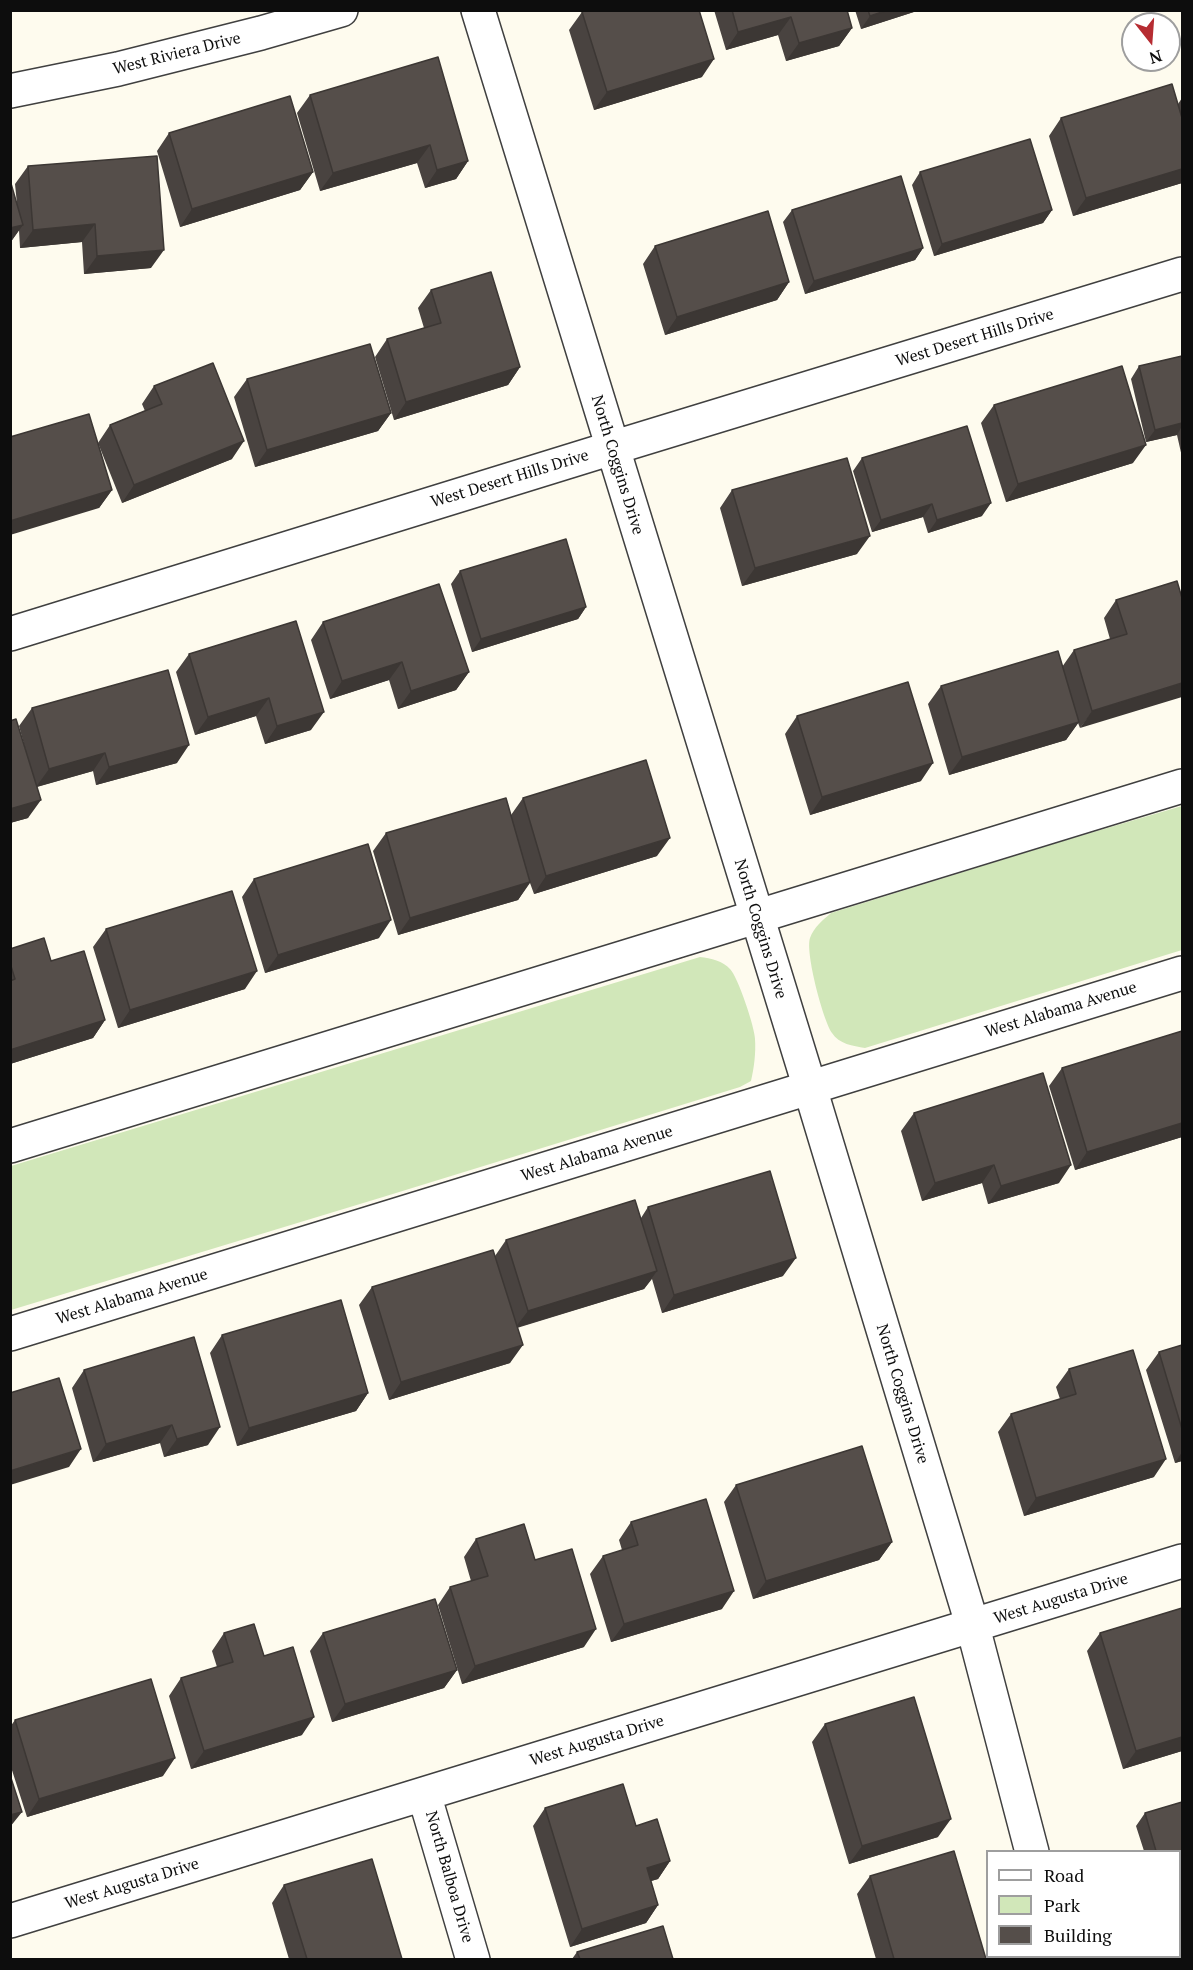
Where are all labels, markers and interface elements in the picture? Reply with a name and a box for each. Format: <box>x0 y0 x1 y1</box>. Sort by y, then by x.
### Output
north arrow <box>1121 12 1181 72</box>
street label: West Riviera Drive <box>111 29 243 79</box>
text: N <box>1147 45 1165 70</box>
street label: West Desert Hills Drive <box>894 305 1056 371</box>
street label: North Coggins Drive <box>587 393 647 537</box>
street label: West Desert Hills Drive <box>429 446 591 512</box>
street label: North Coggins Drive <box>730 857 790 1001</box>
street label: West Alabama Avenue <box>983 978 1139 1042</box>
street label: West Alabama Avenue <box>519 1122 675 1186</box>
street label: West Alabama Avenue <box>54 1265 210 1329</box>
street label: North Coggins Drive <box>872 1322 932 1466</box>
street label: West Augusta Drive <box>992 1569 1130 1629</box>
street label: West Augusta Drive <box>528 1711 666 1771</box>
street label: North Balboa Drive <box>421 1809 477 1945</box>
legend <box>986 1850 1181 1958</box>
street label: West Augusta Drive <box>63 1854 201 1914</box>
text: Road <box>1044 1863 1084 1887</box>
text: Park <box>1044 1893 1080 1917</box>
text: Building <box>1044 1923 1112 1947</box>

